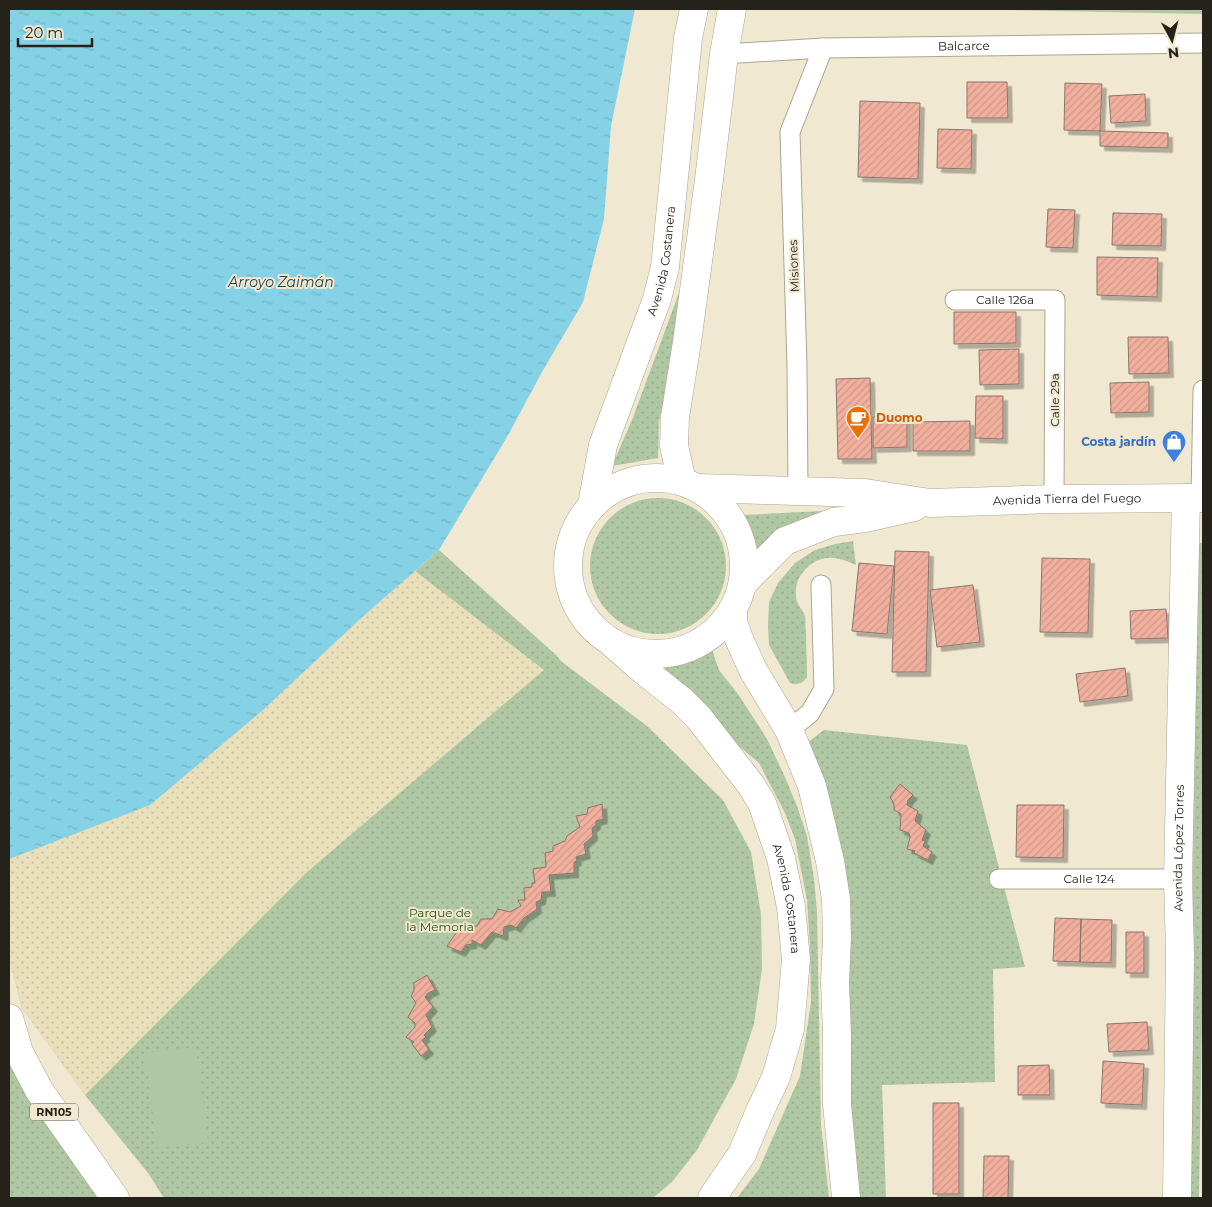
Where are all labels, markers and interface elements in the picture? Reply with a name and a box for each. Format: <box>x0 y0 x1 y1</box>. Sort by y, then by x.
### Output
scale bar <box>18 15 91 47</box>
north arrow <box>1147 15 1197 65</box>
text: 20 m <box>25 23 63 42</box>
street label: Balcarce <box>938 38 990 53</box>
text: N <box>1167 43 1180 63</box>
street label: Avenida Costanera <box>643 205 678 318</box>
street label: Misiones <box>785 239 802 293</box>
water label: Arroyo Zaimán <box>227 273 334 291</box>
street label: Calle 126a <box>976 292 1034 307</box>
street label: Calle 29a <box>1047 373 1062 427</box>
cafe icon: Duomo <box>845 405 871 439</box>
place label: Duomo <box>876 410 923 425</box>
shop icon: Costa jardín <box>1161 429 1187 463</box>
place label: Costa jardín <box>1081 434 1156 449</box>
street label: Avenida Tierra del Fuego <box>993 490 1141 508</box>
street label: Avenida López Torres <box>1170 784 1187 912</box>
street label: Avenida Costanera <box>769 841 803 954</box>
street label: Calle 124 <box>1063 871 1115 886</box>
park label: Parque de la Memoria <box>406 905 474 934</box>
road number: RN105 <box>30 1104 78 1120</box>

